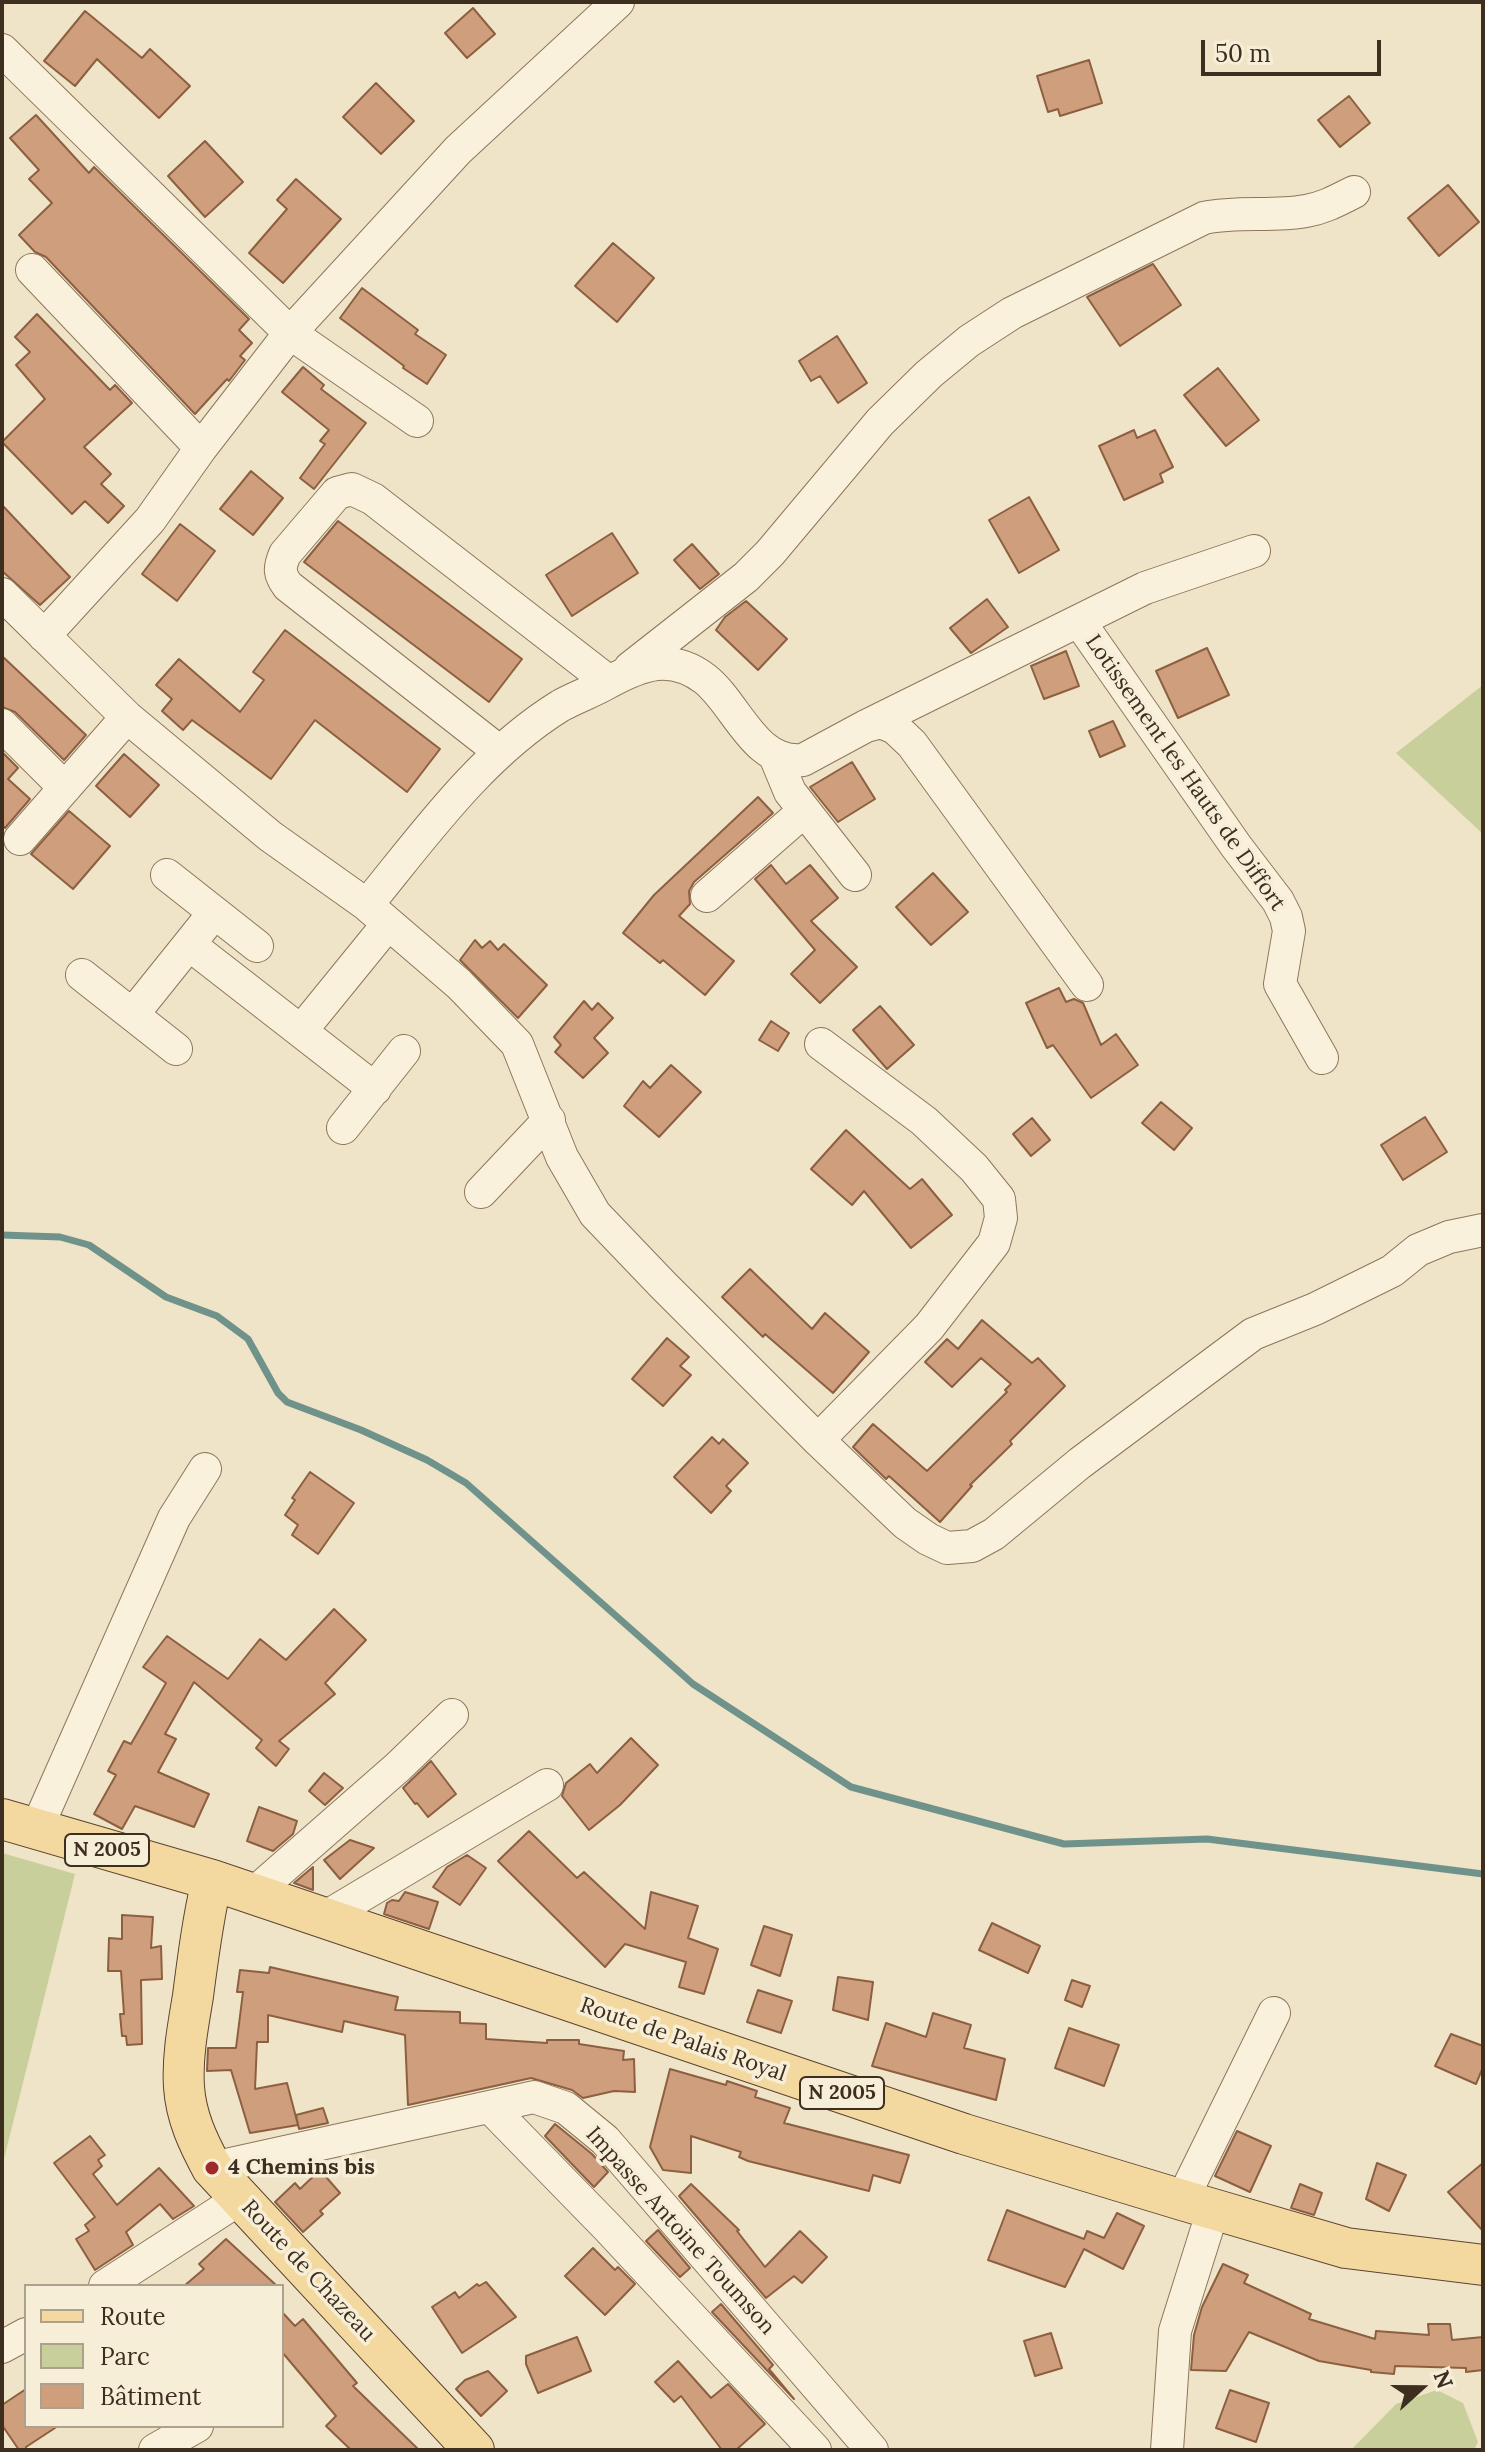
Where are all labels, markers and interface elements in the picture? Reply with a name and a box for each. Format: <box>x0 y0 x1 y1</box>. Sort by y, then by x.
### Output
scale bar <box>1205 24 1385 74</box>
text: 50 m <box>1215 38 1271 69</box>
street label: Lotissement les Hauts de Diffort <box>1079 630 1291 916</box>
road number: N 2005 <box>65 1834 149 1866</box>
street label: Route de Palais Royal <box>577 1992 789 2088</box>
road number: N 2005 <box>800 2077 884 2109</box>
street label: Impasse Antoine Toumson <box>580 2122 780 2340</box>
place label: 4 Chemins bis <box>228 2155 375 2181</box>
marker: 4 Chemins bis <box>203 2159 221 2177</box>
street label: Route de Chazeau <box>236 2195 380 2347</box>
legend <box>24 2284 284 2428</box>
text: Route <box>100 2301 166 2332</box>
text: Parc <box>100 2341 150 2372</box>
north arrow <box>1381 2348 1461 2428</box>
text: N <box>1427 2366 1460 2392</box>
text: Bâtiment <box>100 2381 201 2412</box>

